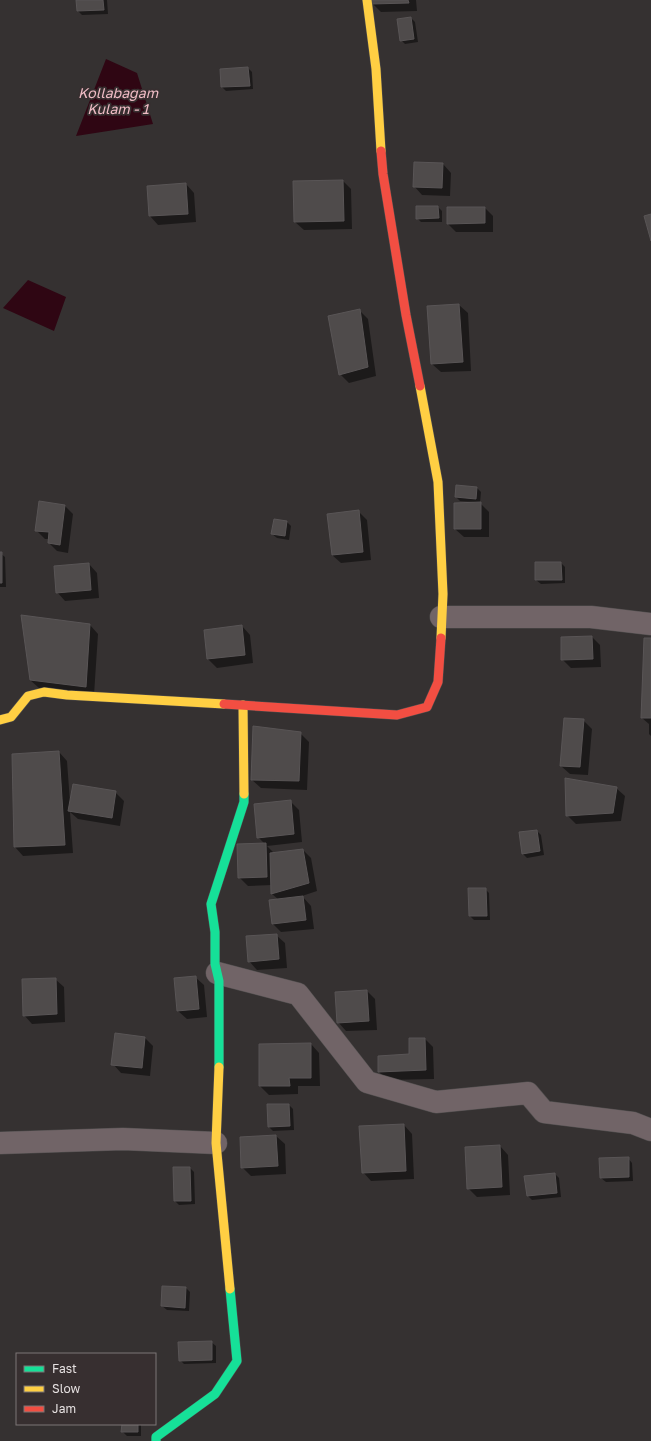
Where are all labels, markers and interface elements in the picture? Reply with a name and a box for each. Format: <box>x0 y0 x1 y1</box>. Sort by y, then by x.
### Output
water label: Kollabagam Kulam - 1 <box>78 84 159 117</box>
legend <box>16 1353 156 1425</box>
text: Fast <box>52 1361 77 1376</box>
text: Slow <box>52 1381 80 1396</box>
text: Jam <box>52 1401 76 1416</box>

